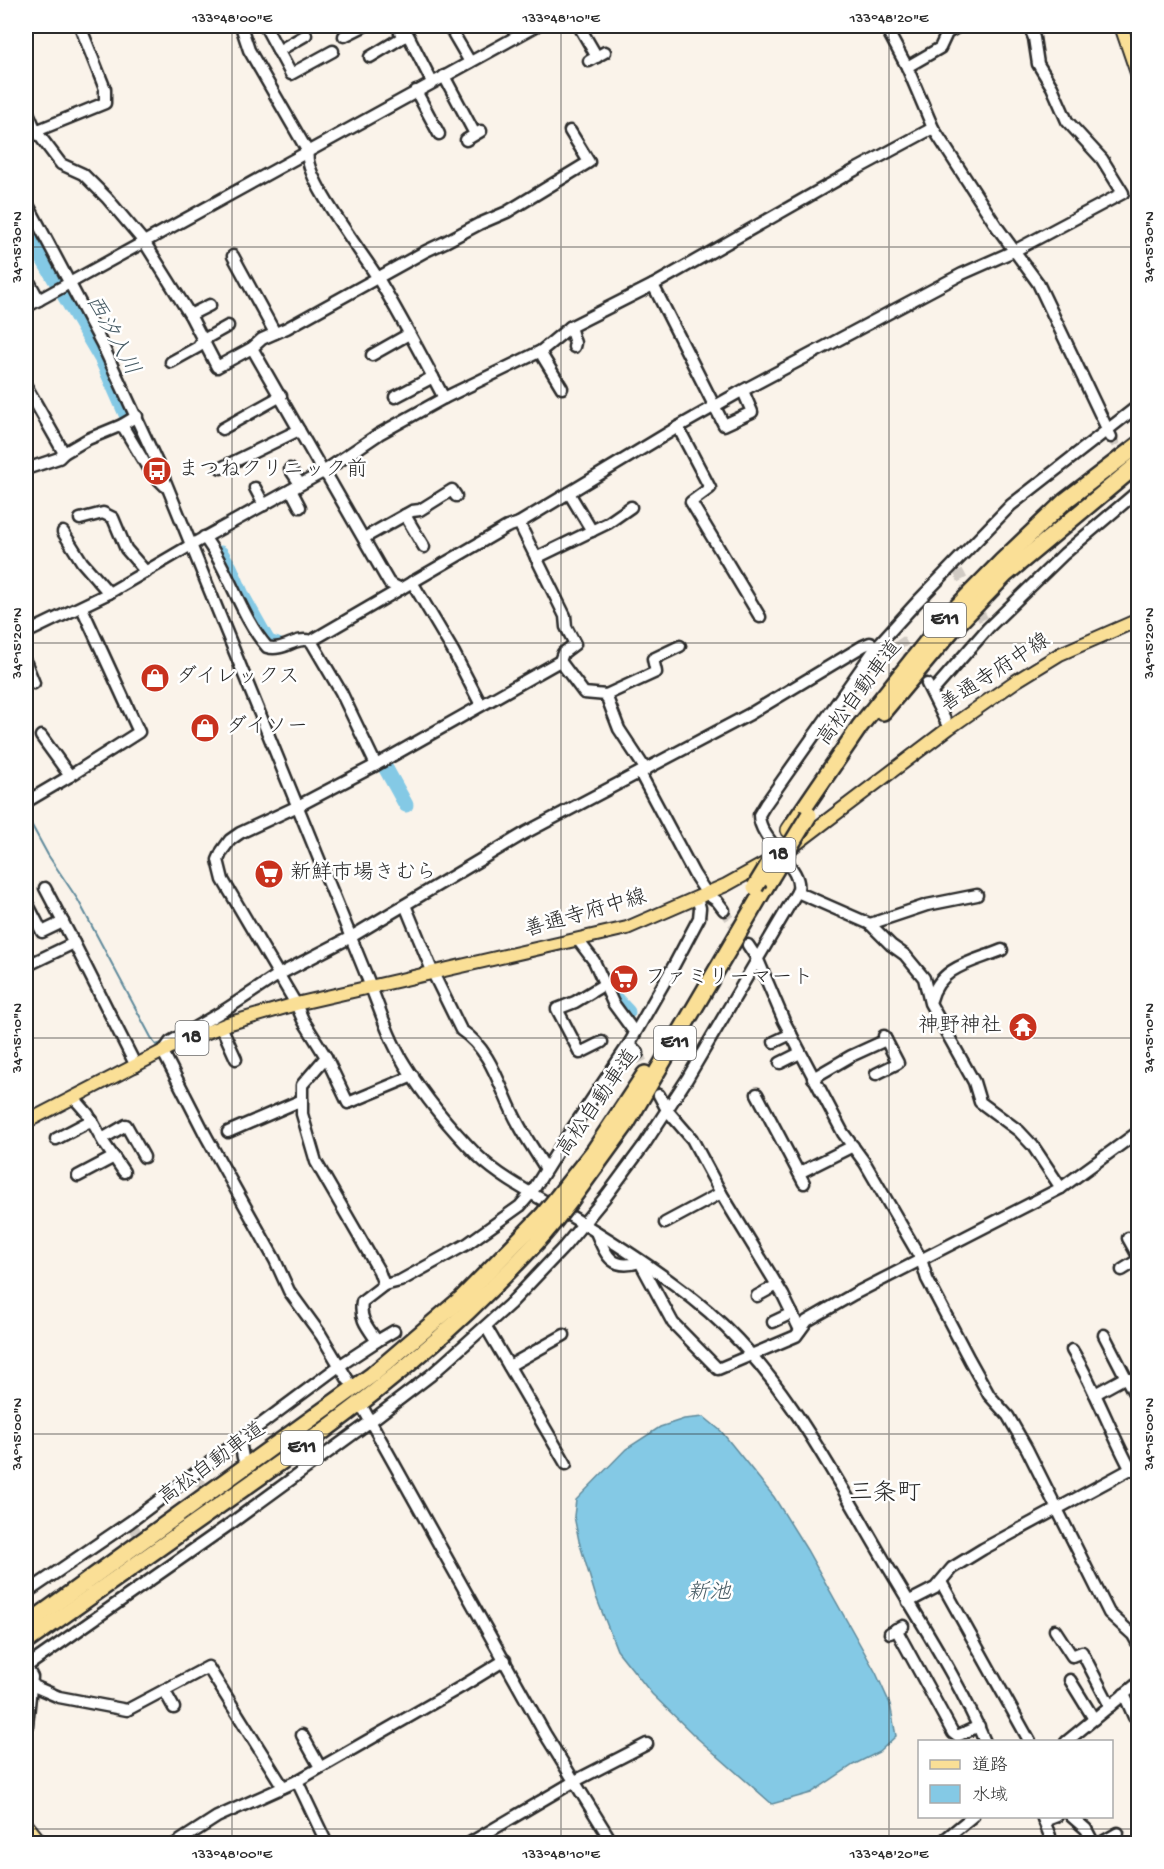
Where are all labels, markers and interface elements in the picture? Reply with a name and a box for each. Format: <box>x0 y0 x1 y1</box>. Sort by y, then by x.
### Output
text: 133°48'00"E <box>191 10 273 28</box>
text: 133°48'10"E <box>521 10 600 28</box>
text: 133°48'20"E <box>849 10 929 28</box>
text: 34°15'30"N <box>9 211 27 284</box>
text: 34°15'30"N <box>1141 211 1159 284</box>
water label: 西汐入川 <box>78 291 145 381</box>
bus stop icon: まつねクリニック前 <box>141 455 173 487</box>
place label: まつねクリニック前 <box>178 458 367 484</box>
road number: E11 <box>924 603 966 637</box>
text: 34°15'20"N <box>9 607 27 680</box>
text: 34°15'20"N <box>1141 607 1159 680</box>
street label: 善通寺府中線 <box>935 628 1056 719</box>
street label: 高松自動車道 <box>812 635 909 752</box>
shop icon: ダイレックス <box>139 662 171 694</box>
place label: ダイレックス <box>176 665 299 691</box>
shop icon: ダイソー <box>189 712 221 744</box>
place label: ダイソー <box>226 715 308 741</box>
road number: 18 <box>762 838 796 872</box>
supermarket icon: 新鮮市場きむら <box>253 858 285 890</box>
place label: 新鮮市場きむら <box>290 861 437 887</box>
street label: 善通寺府中線 <box>521 884 650 944</box>
supermarket icon: ファミリーマート <box>608 963 640 995</box>
place label: ファミリーマート <box>645 967 813 992</box>
text: 34°15'10"N <box>9 1003 27 1074</box>
text: 34°15'10"N <box>1141 1003 1159 1074</box>
temple icon: 神野神社 <box>1007 1011 1039 1043</box>
place label: 神野神社 <box>918 1014 1002 1040</box>
road number: 18 <box>176 1021 208 1055</box>
road number: E11 <box>654 1026 696 1060</box>
street label: 高松自動車道 <box>551 1044 645 1163</box>
text: 34°15'00"N <box>9 1398 27 1471</box>
text: 34°15'00"N <box>1141 1398 1159 1471</box>
street label: 高松自動車道 <box>154 1416 271 1512</box>
road number: E11 <box>281 1431 323 1465</box>
district label: 三条町 <box>849 1480 921 1509</box>
water label: 新池 <box>687 1580 732 1607</box>
legend <box>918 1740 1113 1818</box>
text: 道路 <box>972 1755 1008 1777</box>
text: 水域 <box>972 1785 1008 1807</box>
text: 133°48'00"E <box>191 1846 273 1864</box>
text: 133°48'10"E <box>521 1846 600 1864</box>
text: 133°48'20"E <box>849 1846 929 1864</box>

